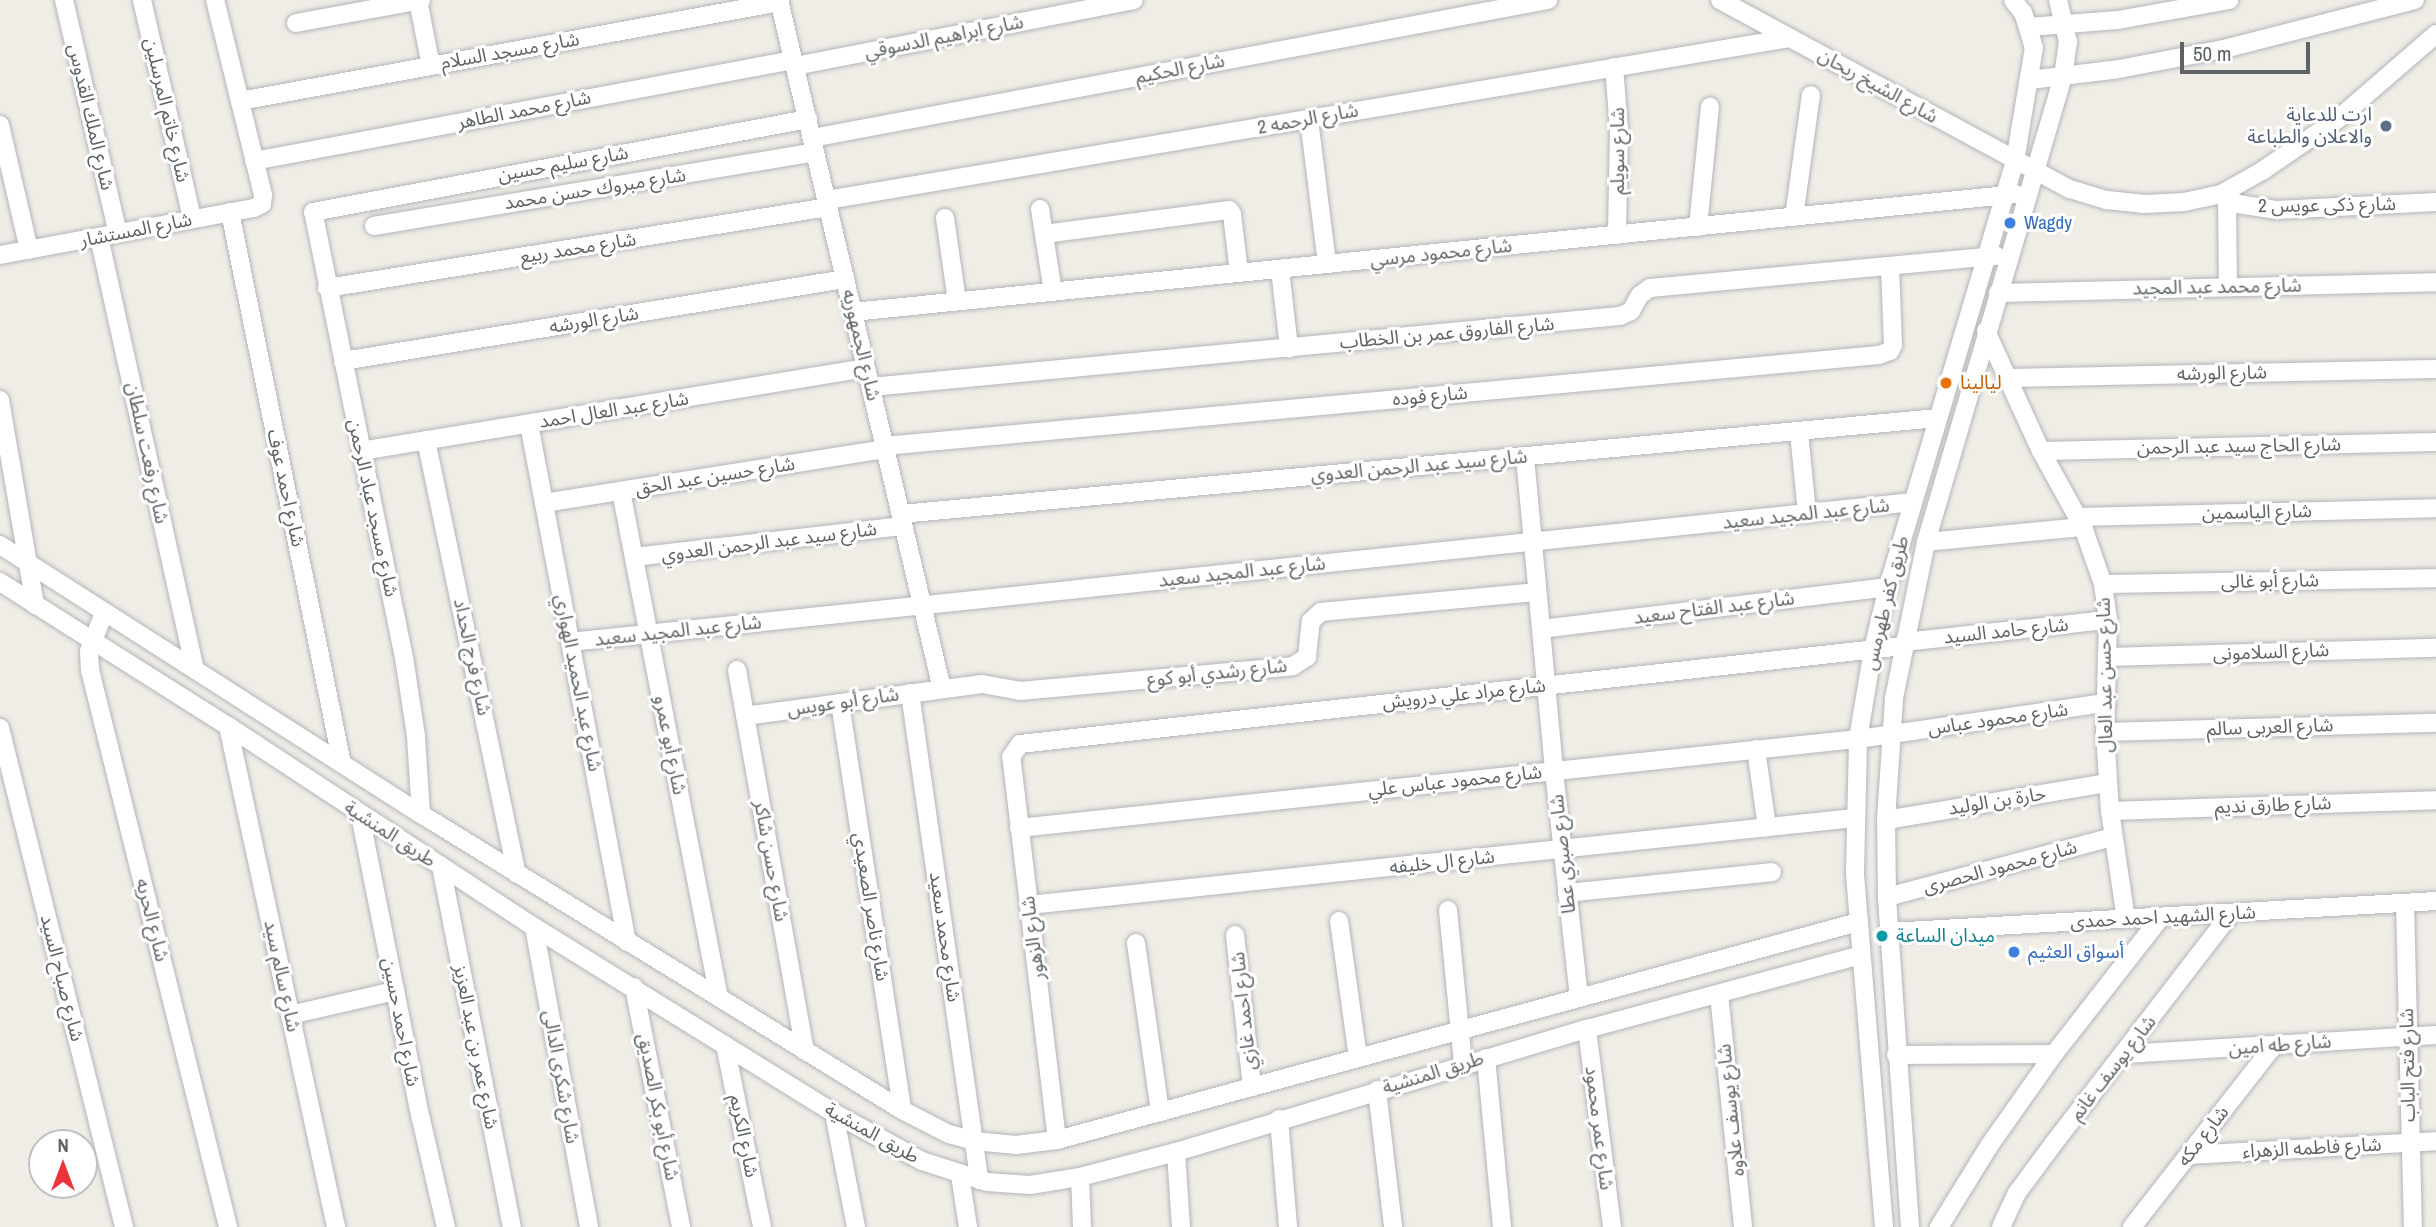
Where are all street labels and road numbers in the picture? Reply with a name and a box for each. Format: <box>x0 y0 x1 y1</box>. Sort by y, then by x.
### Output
street label: شارع ابراهيم الدسوقي <box>863 10 1025 64</box>
street label: شارع مسجد السلام <box>439 28 581 74</box>
street label: شارع خاتم المرسلين <box>139 35 195 185</box>
street label: شارع الملك القدوس <box>63 41 119 193</box>
street label: شارع الشيخ ريحان <box>1814 44 1942 128</box>
street label: شارع الحكيم <box>1133 49 1227 89</box>
street label: شارع محمد الطاهر <box>455 86 593 134</box>
street label: شارع الرحمه 2 <box>1256 99 1360 139</box>
street label: شارع سويلم <box>1607 107 1629 195</box>
street label: شارع سليم حسين <box>496 141 630 187</box>
street label: شارع مبروك حسن محمد <box>503 163 687 215</box>
street label: شارع ذكى عويس 2 <box>2258 192 2396 218</box>
street label: شارع المستشار <box>78 208 194 252</box>
street label: شارع محمد ربيع <box>518 228 638 268</box>
street label: شارع محمود مرسي <box>1369 234 1513 272</box>
street label: شارع محمد عبد المجيد <box>2132 274 2302 300</box>
street label: شارع الجمهوريه <box>837 287 885 403</box>
street label: شارع الورشه <box>548 302 640 338</box>
street label: شارع الفاروق عمر بن الخطاب <box>1339 312 1555 354</box>
street label: شارع الورشه <box>2177 361 2267 385</box>
street label: شارع رفعت سلطان <box>121 380 173 526</box>
street label: شارع فوده <box>1391 381 1469 411</box>
street label: شارع عبد العال احمد <box>538 387 690 433</box>
street label: شارع مسجد عباد الرحمن <box>343 417 403 599</box>
street label: شارع احمد عوف <box>262 427 310 549</box>
street label: شارع الحاج سيد عبد الرحمن <box>2137 433 2341 459</box>
street label: شارع سيد عبد الرحمن العدوي <box>1310 445 1528 487</box>
street label: شارع حسين عبد الحق <box>633 452 797 500</box>
street label: شارع عبد المجيد سعيد <box>1721 494 1891 534</box>
street label: شارع الياسمين <box>2202 500 2312 524</box>
street label: شارع سيد عبد الرحمن العدوي <box>660 517 878 567</box>
street label: طريق كفر طهرمس <box>1858 533 1914 673</box>
street label: شارع عبد المجيد سعيد <box>1157 552 1327 592</box>
street label: شارع أبو غالى <box>2221 569 2319 593</box>
street label: شارع عبد الفتاح سعيد <box>1632 587 1796 629</box>
street label: شارع عبد الحميد الهواري <box>550 593 606 773</box>
street label: شارع فرج الحداد <box>448 596 496 718</box>
street label: شارع حسن عبد العال <box>2092 597 2118 753</box>
street label: شارع عبد المجيد سعيد <box>593 611 763 651</box>
street label: شارع حامد السيد <box>1942 613 2070 649</box>
street label: شارع السلامونى <box>2212 639 2330 665</box>
street label: شارع رشدي أبو كوع <box>1146 654 1288 692</box>
street label: شارع مراد علي درويش <box>1381 674 1547 714</box>
street label: شارع أبو عويس <box>786 683 900 721</box>
street label: شارع أبو عمرو <box>649 693 691 797</box>
street label: شارع محمود عباس <box>1926 698 2070 740</box>
street label: شارع العربى سالم <box>2206 713 2334 741</box>
street label: شارع محمود عباس علي <box>1367 761 1543 801</box>
street label: حارة بن الوليد <box>1946 782 2048 820</box>
street label: شارع طارق نديم <box>2214 792 2332 818</box>
street label: شارع صبري عطا <box>1545 793 1581 915</box>
street label: طريق المنشية <box>340 796 440 872</box>
street label: شارع حسن شاكر <box>749 799 793 923</box>
street label: شارع ناصر الصعيدي <box>848 831 894 983</box>
street label: شارع محمود الحصرى <box>1921 835 2079 899</box>
street label: شارع ال خليفه <box>1388 845 1496 879</box>
street label: شارع محمد سعيد <box>925 871 965 1003</box>
street label: شارع الحريه <box>131 876 173 964</box>
street label: شارع الزهور <box>1017 895 1049 981</box>
street label: شارع الشهيد احمد حمدى <box>2070 901 2256 933</box>
street label: شارع صباح السيد <box>35 912 89 1044</box>
street label: شارع سالم سيد <box>259 918 305 1034</box>
street label: شارع احمد غازي <box>1226 951 1262 1071</box>
street label: شارع احمد حسين <box>377 956 425 1088</box>
street label: شارع عمر بن عبد العزيز <box>449 963 503 1131</box>
street label: شارع شكرى الدالى <box>538 1008 584 1146</box>
street label: شارع فتح الباب <box>2396 1008 2420 1122</box>
street label: شارع يوسف غانم <box>2065 1011 2161 1125</box>
street label: شارع طه امين <box>2228 1030 2332 1060</box>
street label: شارع أبو بكر الصديق <box>633 1031 683 1183</box>
street label: شارع يوسف علاوه <box>1713 1043 1749 1177</box>
street label: طريق المنشية <box>1380 1047 1486 1099</box>
street label: شارع عمر محمود <box>1580 1065 1618 1191</box>
street label: شارع الكريم <box>725 1093 763 1179</box>
street label: طريق المنشية <box>821 1098 923 1168</box>
street label: شارع مكه <box>2172 1101 2234 1171</box>
street label: شارع فاطمه الزهراء <box>2242 1133 2382 1163</box>

